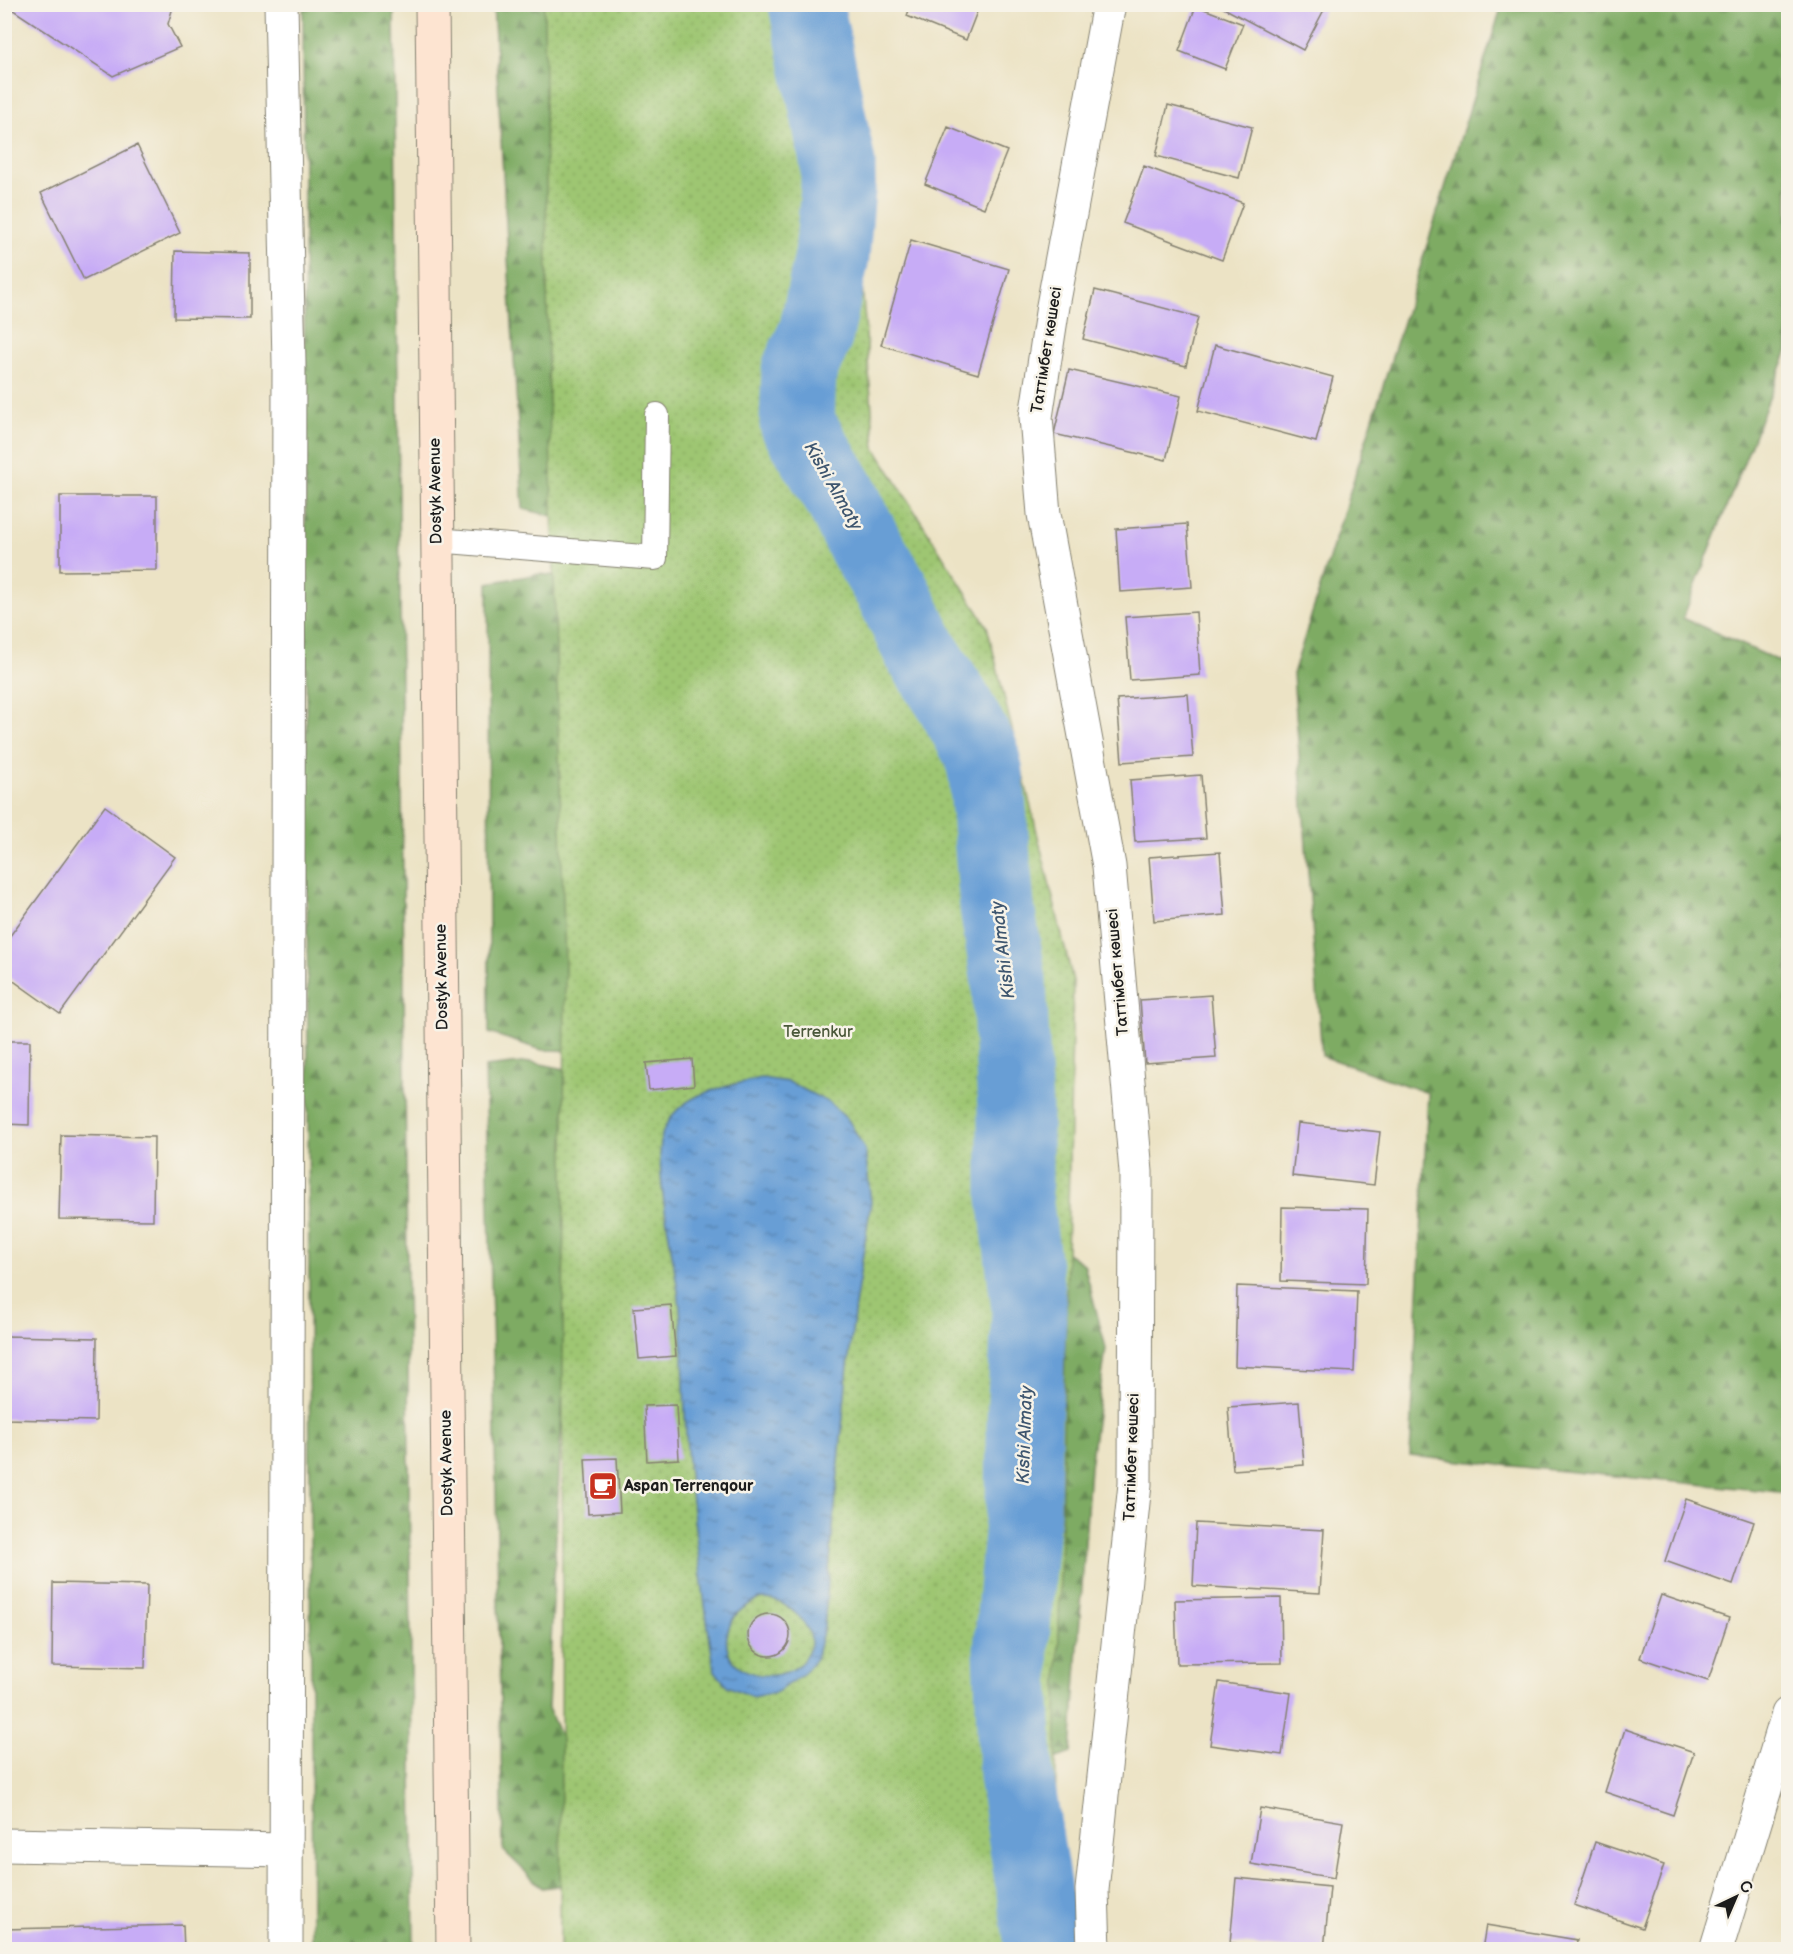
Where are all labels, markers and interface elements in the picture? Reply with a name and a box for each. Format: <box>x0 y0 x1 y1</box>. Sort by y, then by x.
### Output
street label: Таттімбет көшесі <box>1028 285 1066 415</box>
street label: Dostyk Avenue <box>426 437 446 544</box>
water label: Kіshі Almaty <box>799 438 867 535</box>
water label: Kіshі Almaty <box>986 899 1019 1000</box>
street label: Таттімбет көшесі <box>1103 908 1133 1036</box>
street label: Dostyk Avenue <box>432 923 452 1030</box>
park label: Terrenkur <box>783 1023 853 1042</box>
water label: Kіshі Almaty <box>1013 1384 1037 1485</box>
street label: Таттімбет көшесі <box>1120 1393 1144 1521</box>
street label: Dostyk Avenue <box>437 1409 457 1516</box>
cafe icon: Aspan Terrenqour <box>587 1470 619 1502</box>
place label: Aspan Terrenqour <box>623 1477 754 1496</box>
north arrow <box>1706 1867 1766 1927</box>
text: С <box>1735 1877 1756 1898</box>

